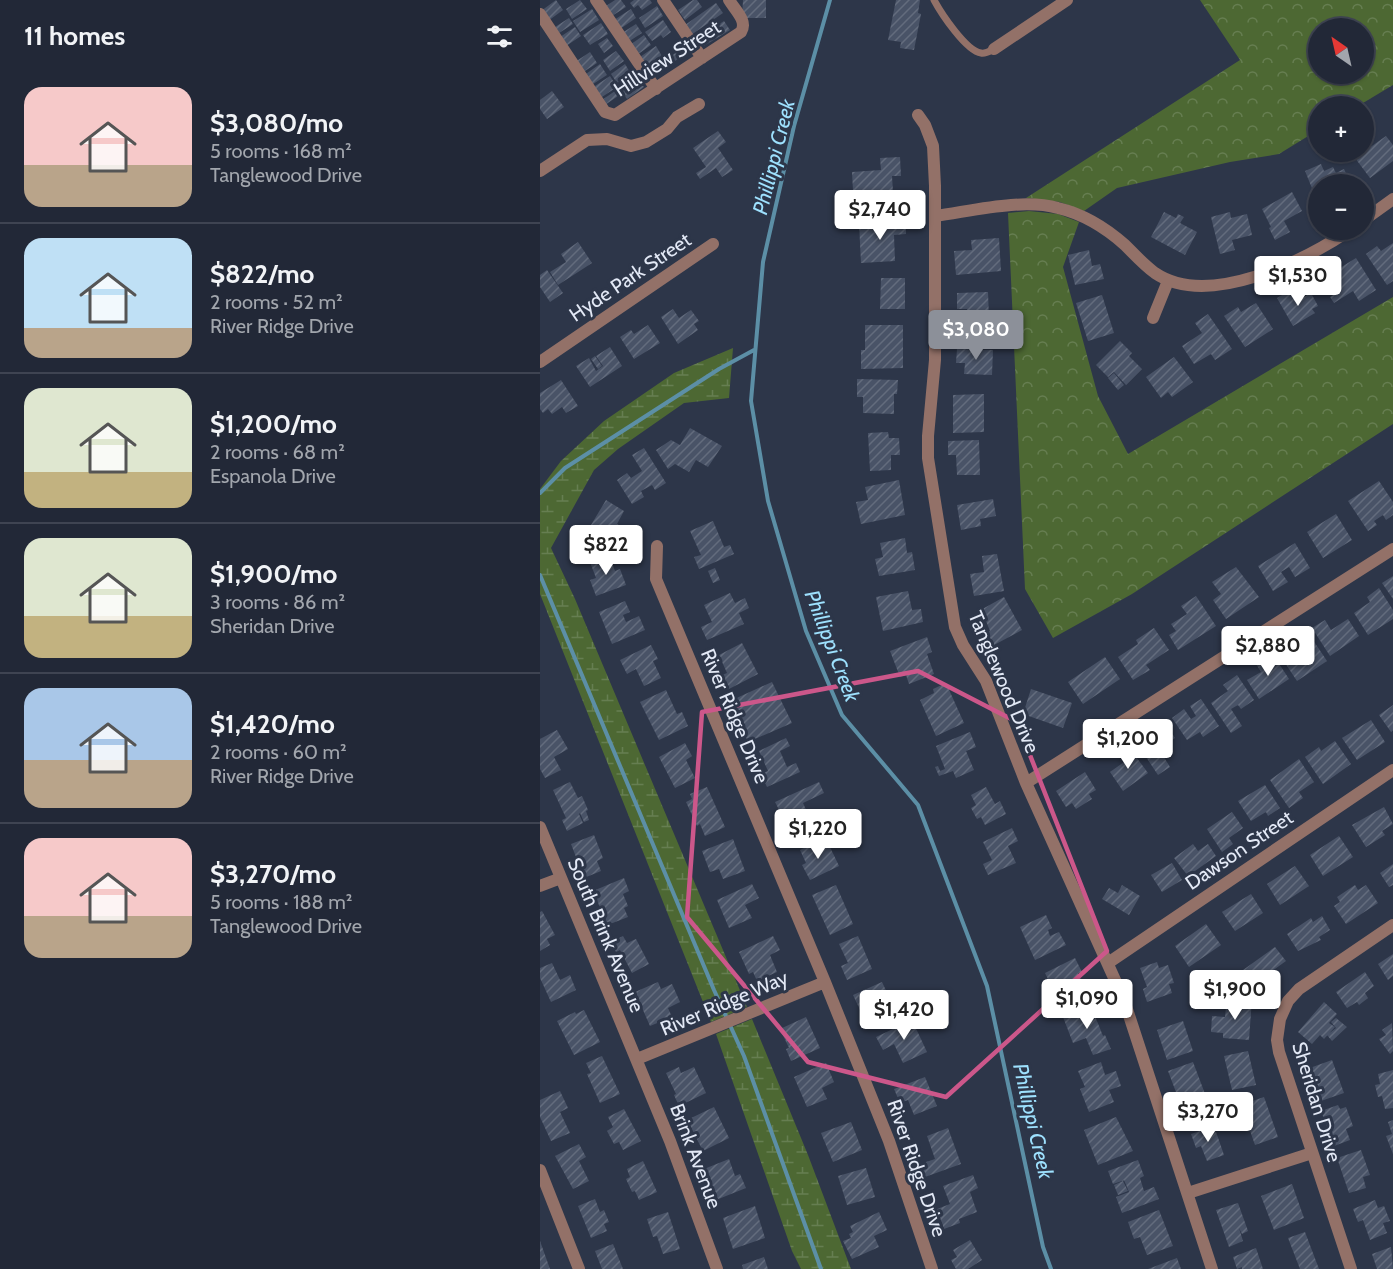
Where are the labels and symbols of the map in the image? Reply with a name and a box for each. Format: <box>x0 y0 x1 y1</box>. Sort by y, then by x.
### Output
street label: Hillview Street <box>609 15 725 101</box>
north arrow <box>1308 18 1374 84</box>
water label: Phillippi Creek <box>747 96 800 217</box>
pin: $2,740 <box>831 190 929 241</box>
street label: Hyde Park Street <box>565 227 696 327</box>
pin: $1,530 <box>1249 256 1347 307</box>
pin: $3,080 <box>927 310 1025 361</box>
pin: $822 <box>570 525 642 576</box>
water label: Phillippi Creek <box>800 586 866 706</box>
street label: Tanglewood Drive <box>963 607 1045 757</box>
pin: $2,880 <box>1219 626 1317 677</box>
street label: River Ridge Drive <box>696 645 774 787</box>
pin: $1,200 <box>1079 719 1177 770</box>
street label: Dawson Street <box>1181 805 1298 895</box>
pin: $1,220 <box>769 809 867 860</box>
street label: South Brink Avenue <box>563 854 649 1016</box>
street label: River Ridge Way <box>657 965 791 1041</box>
pin: $1,900 <box>1186 970 1284 1021</box>
pin: $1,090 <box>1038 979 1136 1030</box>
pin: $1,420 <box>855 990 953 1041</box>
street label: Sheridan Drive <box>1287 1039 1347 1165</box>
water label: Phillippi Creek <box>1008 1061 1059 1182</box>
pin: $3,270 <box>1159 1092 1257 1143</box>
street label: River Ridge Drive <box>882 1096 952 1240</box>
street label: Brink Avenue <box>665 1100 727 1212</box>

